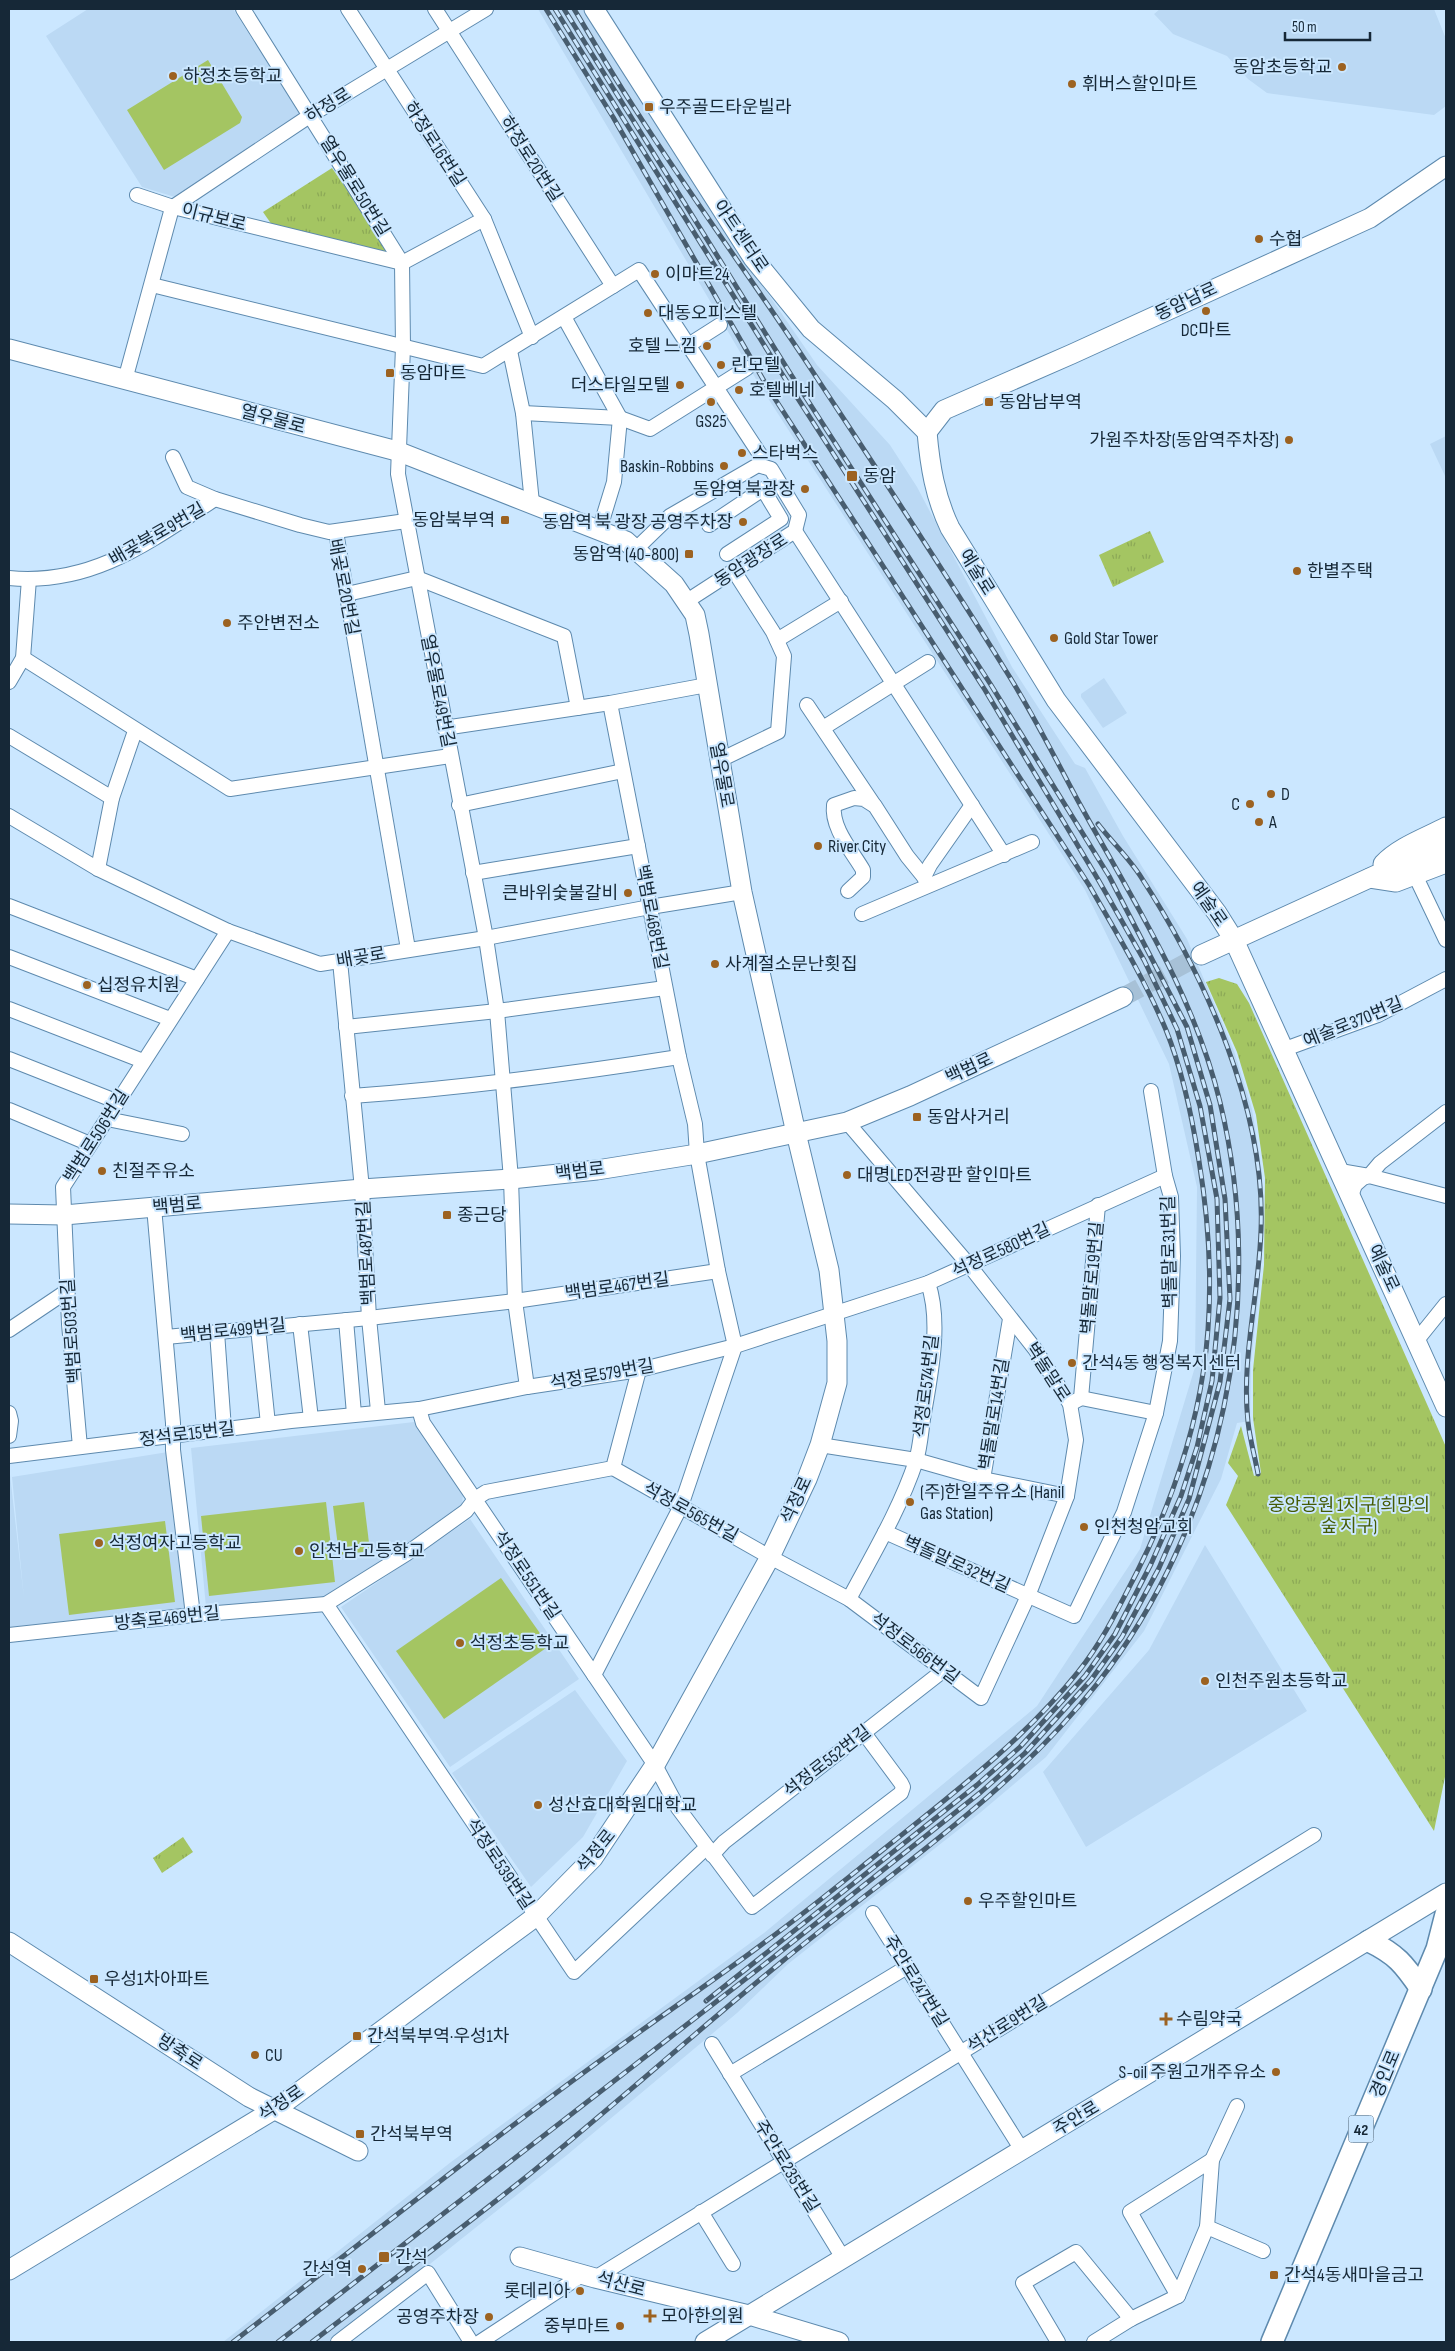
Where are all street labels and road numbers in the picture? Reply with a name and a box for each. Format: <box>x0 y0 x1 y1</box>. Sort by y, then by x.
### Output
street label: 하정로 <box>302 83 355 127</box>
street label: 하정로16번길 <box>399 98 470 191</box>
street label: 하정로20번길 <box>495 112 566 206</box>
street label: 열우물로50번길 <box>315 132 394 240</box>
street label: 아트센터로 <box>709 196 772 276</box>
street label: 이규보로 <box>179 199 249 236</box>
street label: 동암남로 <box>1152 278 1221 325</box>
street label: 열우물로 <box>238 401 308 438</box>
street label: 배곶북로9번길 <box>106 499 209 570</box>
street label: 동암광장로 <box>711 529 792 592</box>
street label: 배곶로20번길 <box>324 537 363 637</box>
street label: 예술로 <box>955 546 999 599</box>
street label: 열우물로49번길 <box>416 633 459 749</box>
street label: 열우물로 <box>705 741 738 810</box>
street label: 백범로468번길 <box>631 863 672 971</box>
street label: 예술로 <box>1186 878 1231 931</box>
street label: 배곶로 <box>335 943 387 972</box>
street label: 예술로370번길 <box>1300 993 1406 1052</box>
street label: 백범로 <box>942 1048 996 1088</box>
street label: 백범로506번길 <box>59 1086 133 1187</box>
street label: 백범로 <box>554 1158 606 1185</box>
street label: 백범로 <box>151 1193 203 1218</box>
street label: 벽돌말로31번길 <box>1158 1195 1181 1309</box>
street label: 백범로487번길 <box>353 1200 380 1306</box>
street label: 석정로580번길 <box>949 1219 1054 1282</box>
street label: 벽돌말로19번길 <box>1077 1221 1108 1336</box>
street label: 예술로 <box>1364 1241 1404 1295</box>
street label: 백범로467번길 <box>563 1269 671 1304</box>
street label: 백범로503번길 <box>57 1278 86 1384</box>
street label: 백범로499번길 <box>179 1314 287 1346</box>
street label: 석정로574번길 <box>910 1333 943 1439</box>
street label: 벽돌말로 <box>1021 1339 1074 1406</box>
street label: 석정로579번길 <box>548 1355 656 1394</box>
street label: 벽돌말로14번길 <box>975 1357 1014 1472</box>
street label: 정석로15번길 <box>138 1418 236 1451</box>
street label: 석정로 <box>776 1473 816 1527</box>
street label: 석정로565번길 <box>640 1478 742 1547</box>
street label: 석정로551번길 <box>489 1526 564 1624</box>
street label: 벽돌말로32번길 <box>900 1532 1013 1597</box>
street label: 방축로469번길 <box>113 1603 221 1634</box>
street label: 석정로566번길 <box>866 1608 963 1689</box>
street label: 석정로552번길 <box>780 1721 875 1802</box>
street label: 석정로539번길 <box>461 1815 538 1914</box>
street label: 석정로 <box>573 1825 620 1877</box>
street label: 주안로247번길 <box>879 1931 952 2031</box>
street label: 석산로9번길 <box>963 1991 1051 2057</box>
street label: 방축로 <box>153 2030 206 2075</box>
street label: 경인로 <box>1366 2047 1405 2101</box>
street label: 석정로 <box>255 2081 308 2126</box>
street label: 주안로 <box>1050 2097 1103 2140</box>
street label: 주안로235번길 <box>750 2116 823 2216</box>
road number: 42 <box>1348 2116 1374 2142</box>
street label: 석산로 <box>594 2268 648 2301</box>

